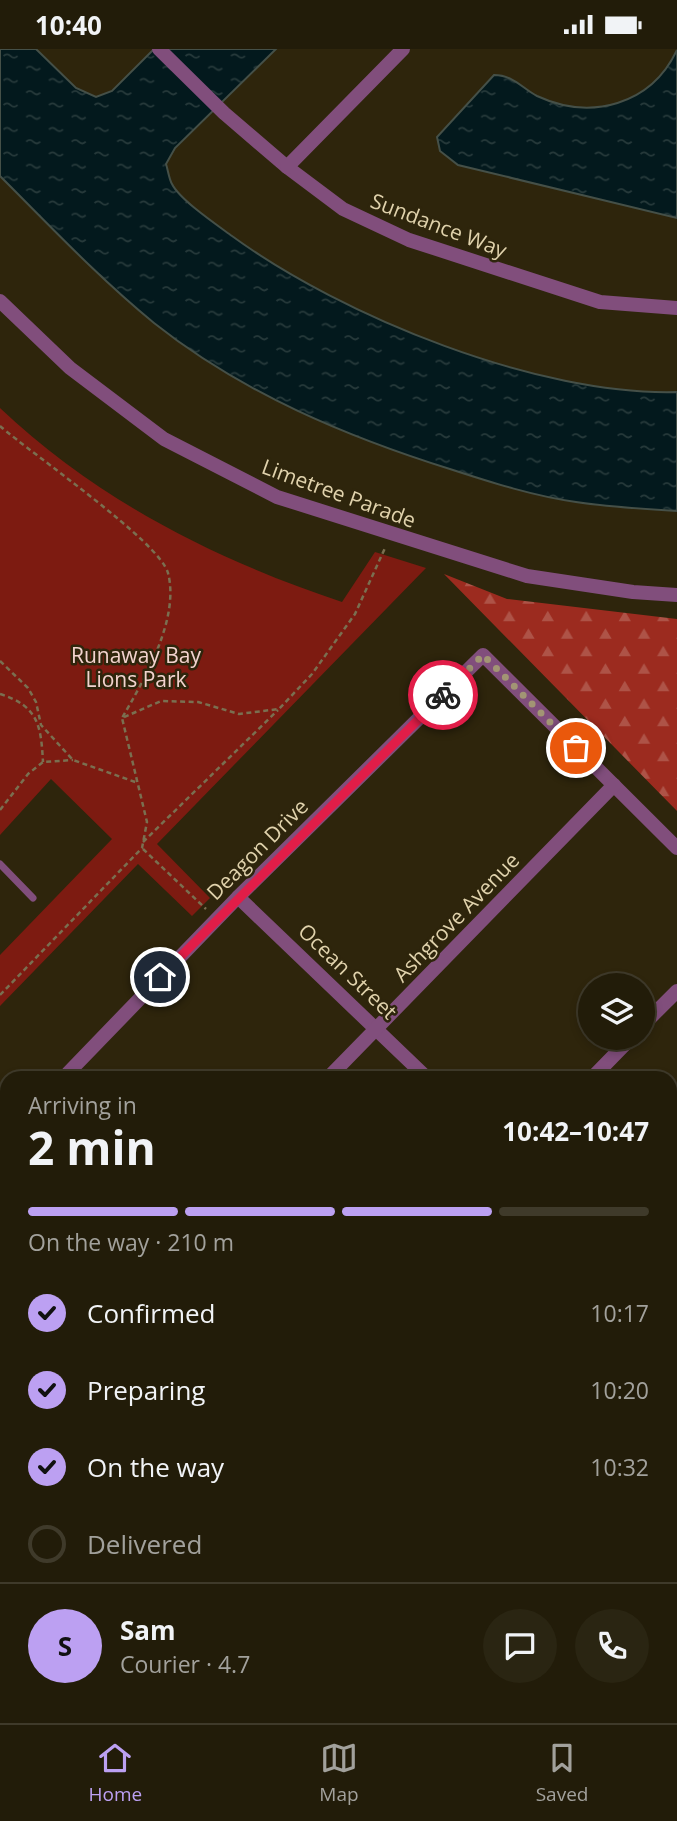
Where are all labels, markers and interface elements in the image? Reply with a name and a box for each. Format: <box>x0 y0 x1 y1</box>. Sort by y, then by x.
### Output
text: 10:40 <box>35 7 102 43</box>
street label: Sundance Way <box>367 186 511 264</box>
street label: Limetree Parade <box>258 452 420 534</box>
park label: Runaway Bay Lions Park <box>71 641 202 693</box>
courier <box>408 660 478 730</box>
icon: bike <box>424 676 462 714</box>
pin <box>546 718 606 778</box>
icon: bag <box>557 729 595 767</box>
street label: Deagon Drive <box>200 792 314 906</box>
street label: Ashgrove Avenue <box>387 846 525 988</box>
street label: Ocean Street <box>293 917 403 1025</box>
pin <box>130 947 190 1007</box>
icon: home <box>141 958 179 996</box>
map controls <box>578 973 655 1050</box>
button: layers <box>578 973 655 1050</box>
text: Arriving in <box>28 1089 137 1121</box>
text: 10:42–10:47 <box>502 1113 649 1149</box>
text: 2 min <box>28 1116 156 1178</box>
text: On the way · 210 m <box>28 1226 234 1258</box>
icon: check <box>28 1294 66 1332</box>
text: Confirmed <box>87 1295 215 1331</box>
text: 10:17 <box>590 1297 649 1329</box>
icon: check <box>28 1371 66 1409</box>
text: Preparing <box>87 1372 205 1408</box>
text: 10:20 <box>590 1374 649 1406</box>
icon: check <box>28 1448 66 1486</box>
text: On the way <box>87 1449 224 1485</box>
text: 10:32 <box>590 1451 649 1483</box>
text: Delivered <box>87 1526 202 1562</box>
button: chat <box>483 1609 557 1683</box>
button: phone <box>575 1609 649 1683</box>
text: Sam <box>120 1612 176 1648</box>
text: S <box>58 1628 72 1664</box>
text: Courier · 4.7 <box>120 1648 250 1680</box>
tab: Home <box>89 1739 142 1807</box>
tab: Map <box>319 1739 359 1807</box>
tab: Saved <box>536 1739 588 1807</box>

